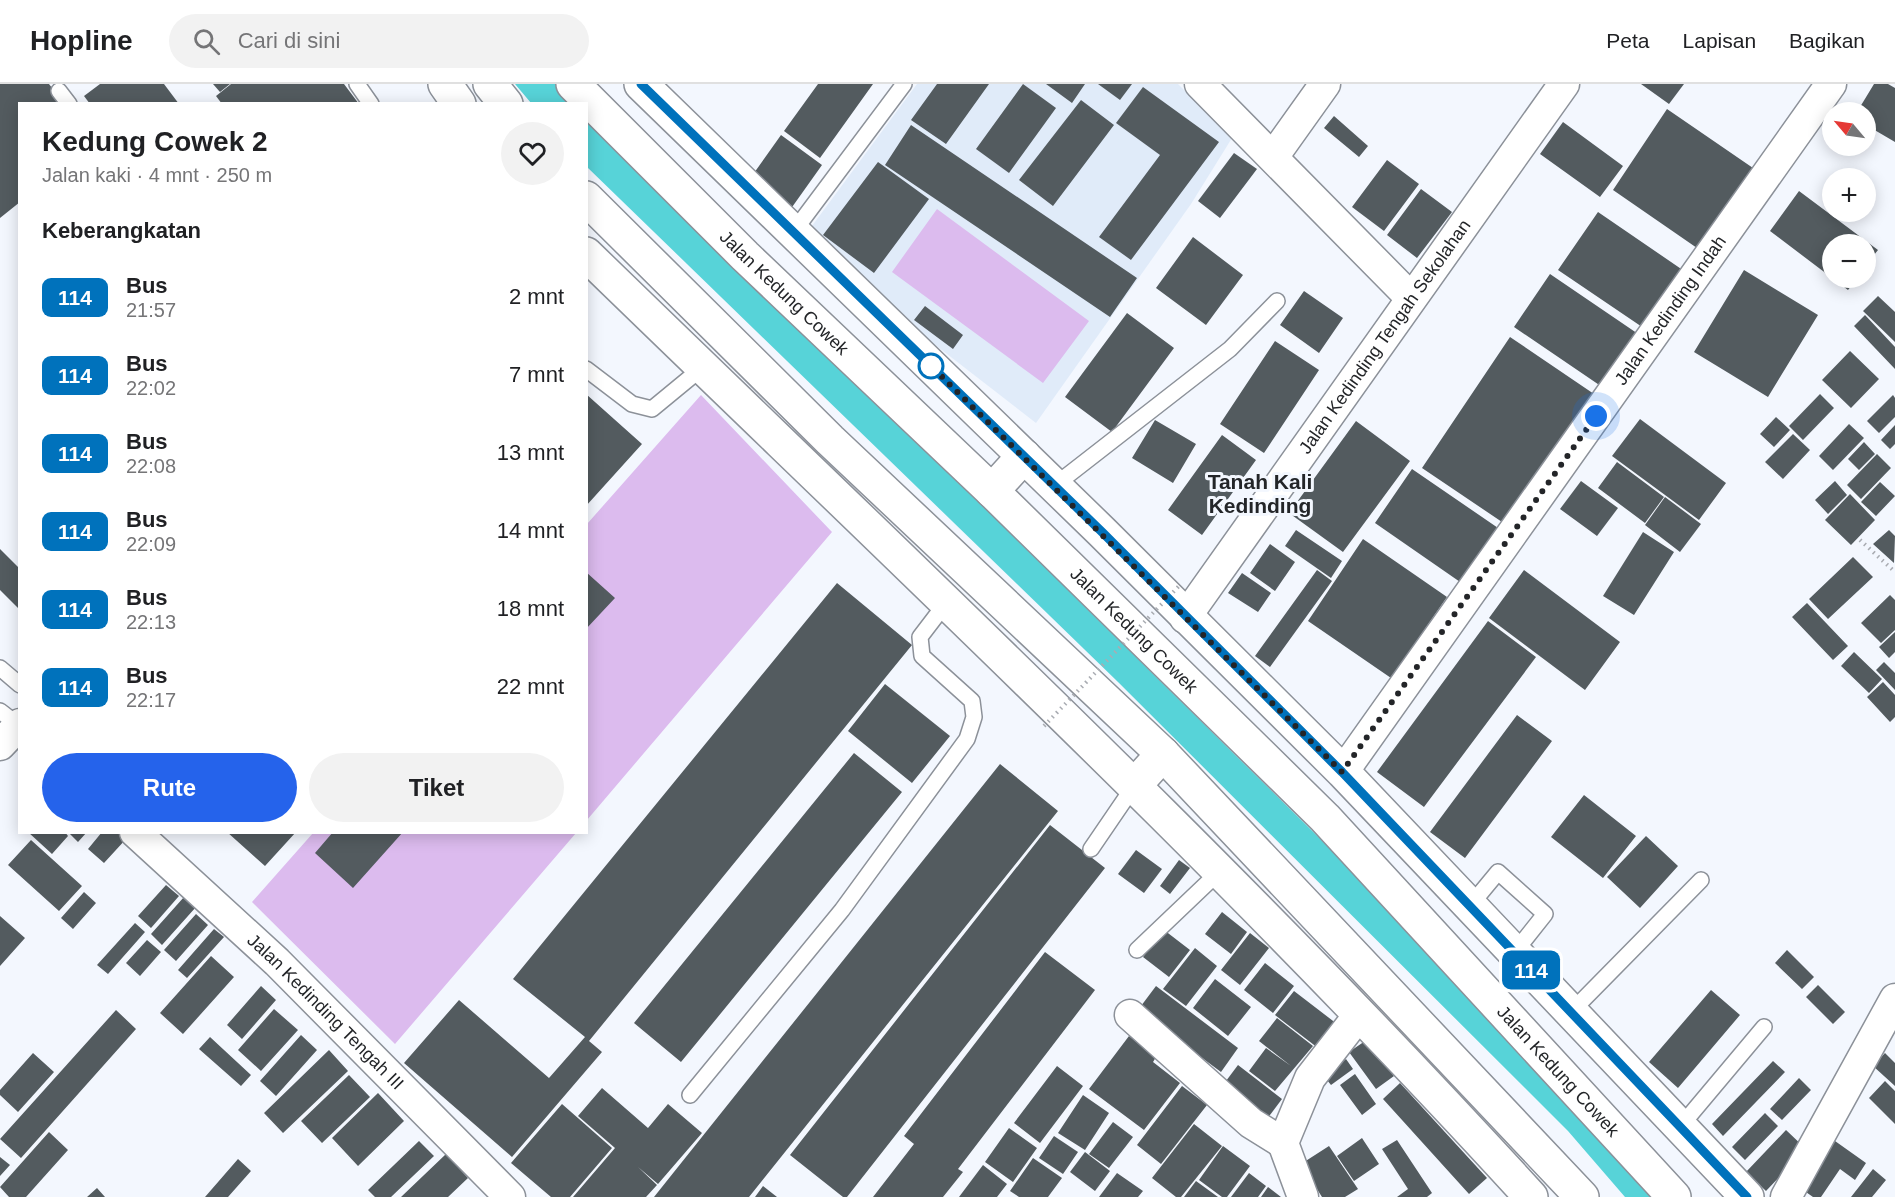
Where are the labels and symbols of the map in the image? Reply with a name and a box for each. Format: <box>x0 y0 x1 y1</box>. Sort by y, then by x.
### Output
north arrow <box>1822 102 1876 156</box>
street label: Jalan Kedinding Tengah Sekolahan <box>1295 216 1474 457</box>
street label: Jalan Kedung Cowek <box>716 227 853 360</box>
street label: Jalan Kedinding Indah <box>1611 232 1730 389</box>
unlabelled marker <box>918 353 944 379</box>
your location <box>1581 401 1611 431</box>
district label: Tanah Kali Kedinding <box>1208 470 1312 517</box>
street label: Jalan Kedung Cowek <box>1066 564 1202 698</box>
street label: Jalan Kedinding Tengah III <box>243 930 408 1094</box>
line badge: 114 <box>1496 950 1565 990</box>
street label: Jalan Kedung Cowek <box>1493 1002 1624 1141</box>

